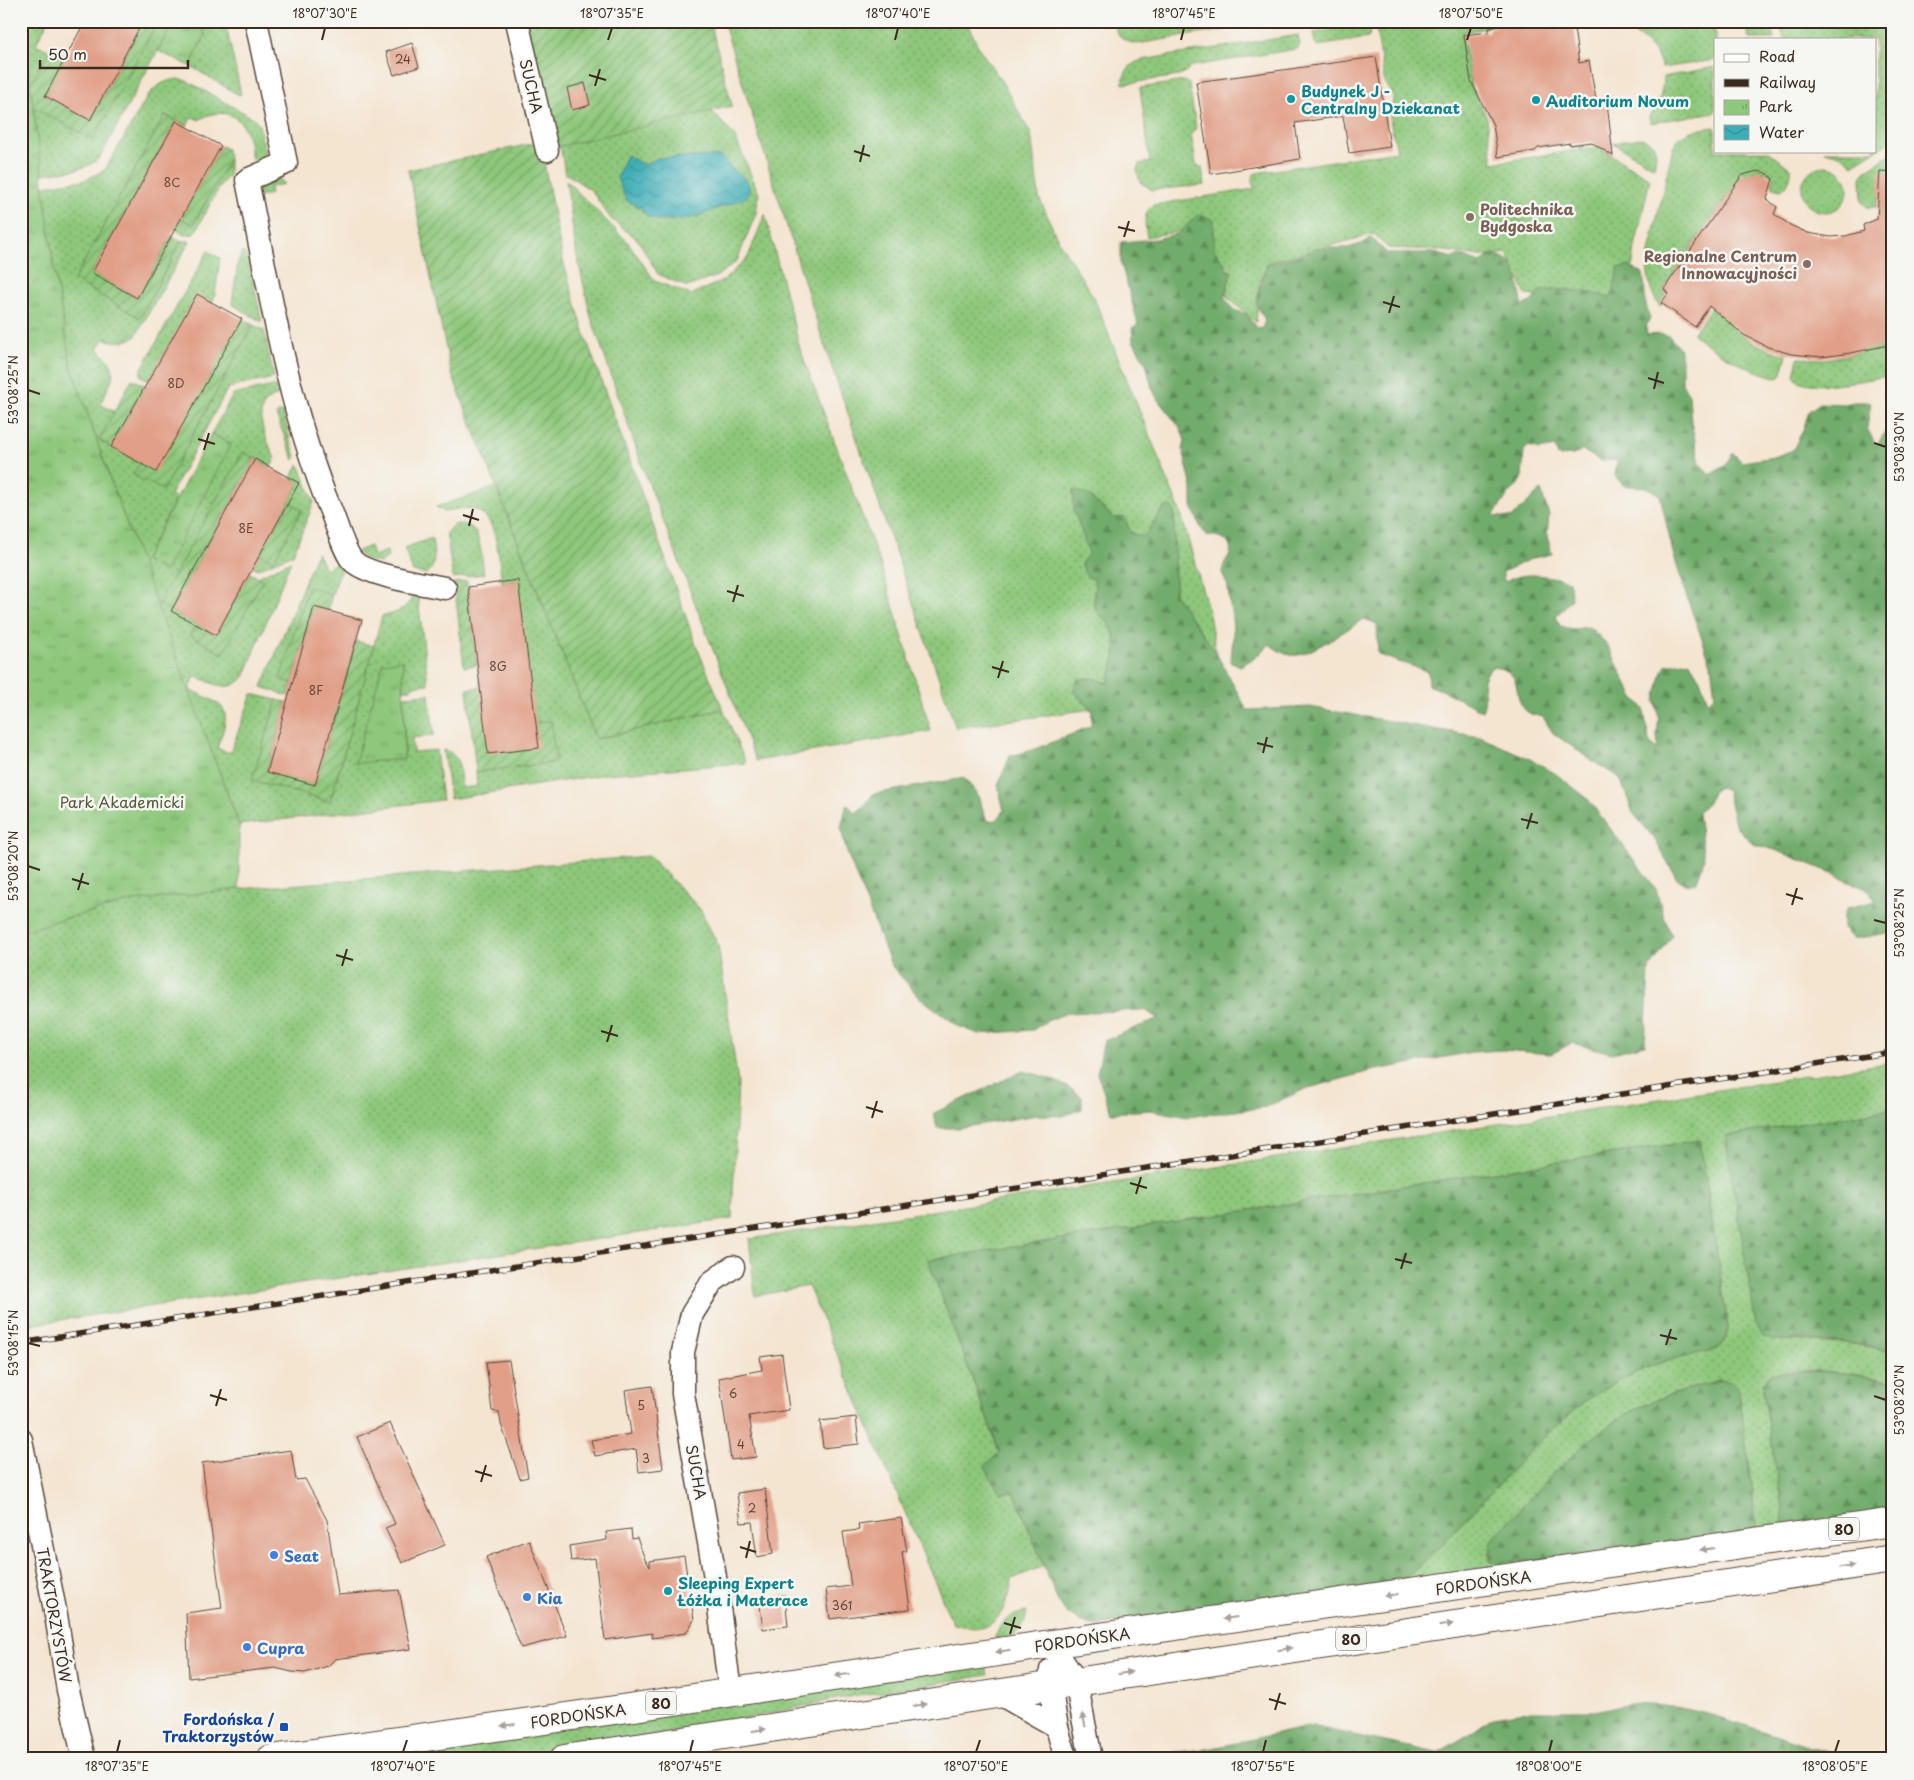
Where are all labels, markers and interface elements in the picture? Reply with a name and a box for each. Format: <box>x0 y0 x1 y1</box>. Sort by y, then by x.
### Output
text: 18°07'30"E <box>292 4 358 22</box>
text: 18°07'35"E <box>580 4 644 22</box>
text: 18°07'40"E <box>866 4 930 22</box>
text: 18°07'45"E <box>1152 4 1216 22</box>
text: 18°07'50"E <box>1439 4 1503 22</box>
scale bar <box>40 38 188 70</box>
legend <box>1714 38 1876 152</box>
text: 50 m <box>48 42 87 65</box>
text: Road <box>1759 44 1795 67</box>
house number: 24 <box>395 50 411 68</box>
street label: SUCHA <box>515 56 549 116</box>
text: Railway <box>1759 70 1816 93</box>
place label: Budynek J - Centralny Dziekanat <box>1301 79 1460 119</box>
place label: Auditorium Novum <box>1546 89 1689 112</box>
marker: Budynek J - Centralny Dziekanat <box>1285 93 1297 105</box>
marker: Auditorium Novum <box>1530 94 1542 106</box>
text: Park <box>1759 94 1793 117</box>
text: Water <box>1759 120 1804 143</box>
house number: 8C <box>164 173 180 191</box>
place label: Politechnika Bydgoska <box>1480 197 1574 237</box>
marker: Politechnika Bydgoska <box>1464 211 1476 223</box>
place label: Regionalne Centrum Innowacyjności <box>1644 244 1797 284</box>
marker: Regionalne Centrum Innowacyjności <box>1801 258 1813 270</box>
text: 53°08'25"N <box>4 355 22 425</box>
house number: 8D <box>167 374 185 392</box>
text: 53°08'30"N <box>1890 412 1908 482</box>
house number: 8E <box>238 519 254 537</box>
house number: 8G <box>489 657 507 675</box>
house number: 8F <box>309 681 323 699</box>
park label: Park Akademicki <box>60 790 184 813</box>
text: 53°08'20"N <box>4 831 22 901</box>
text: 53°08'25"N <box>1890 888 1908 958</box>
text: 53°08'15"N <box>4 1310 22 1376</box>
text: 53°08'20"N <box>1890 1365 1908 1435</box>
house number: 6 <box>729 1384 737 1402</box>
house number: 5 <box>637 1396 645 1414</box>
house number: 4 <box>737 1435 745 1453</box>
street label: SUCHA <box>681 1443 713 1501</box>
house number: 3 <box>642 1449 650 1467</box>
house number: 2 <box>748 1499 756 1517</box>
road number: 80 <box>1829 1518 1859 1540</box>
place label: Seat <box>284 1544 319 1567</box>
street label: TRAKTORZYSTÓW <box>32 1545 78 1685</box>
one-way arrow <box>1699 1545 1715 1553</box>
marker: Seat <box>268 1549 280 1561</box>
one-way arrow <box>1840 1562 1856 1570</box>
street label: FORDOŃSKA <box>1434 1564 1532 1600</box>
place label: Sleeping Expert Łóżka i Materace <box>676 1571 808 1611</box>
marker: Sleeping Expert Łóżka i Materace <box>662 1585 674 1597</box>
place label: Kia <box>537 1586 564 1609</box>
marker: Kia <box>521 1591 533 1603</box>
one-way arrow <box>1382 1591 1398 1599</box>
house number: 361 <box>832 1596 852 1614</box>
one-way arrow <box>1222 1614 1238 1622</box>
street label: FORDOŃSKA <box>1033 1621 1131 1657</box>
one-way arrow <box>1438 1621 1454 1629</box>
road number: 80 <box>1336 1628 1366 1650</box>
place label: Cupra <box>257 1636 305 1659</box>
marker: Cupra <box>241 1641 253 1653</box>
one-way arrow <box>1278 1645 1294 1653</box>
one-way arrow <box>995 1647 1011 1655</box>
one-way arrow <box>1117 1669 1133 1677</box>
one-way arrow <box>834 1672 850 1680</box>
road number: 80 <box>646 1692 676 1715</box>
street label: FORDOŃSKA <box>529 1697 627 1733</box>
one-way arrow <box>912 1701 928 1709</box>
place label: Fordońska / Traktorzystów <box>162 1707 275 1747</box>
one-way arrow <box>1080 1712 1088 1727</box>
marker: Fordońska / Traktorzystów <box>278 1721 290 1733</box>
one-way arrow <box>500 1721 516 1729</box>
one-way arrow <box>752 1726 768 1734</box>
text: 18°07'35"E <box>85 1757 149 1775</box>
text: 18°07'40"E <box>371 1757 435 1775</box>
text: 18°07'45"E <box>658 1757 722 1775</box>
text: 18°07'50"E <box>944 1757 1008 1775</box>
text: 18°07'55"E <box>1231 1757 1295 1775</box>
text: 18°08'00"E <box>1516 1757 1582 1775</box>
text: 18°08'05"E <box>1802 1757 1868 1775</box>

